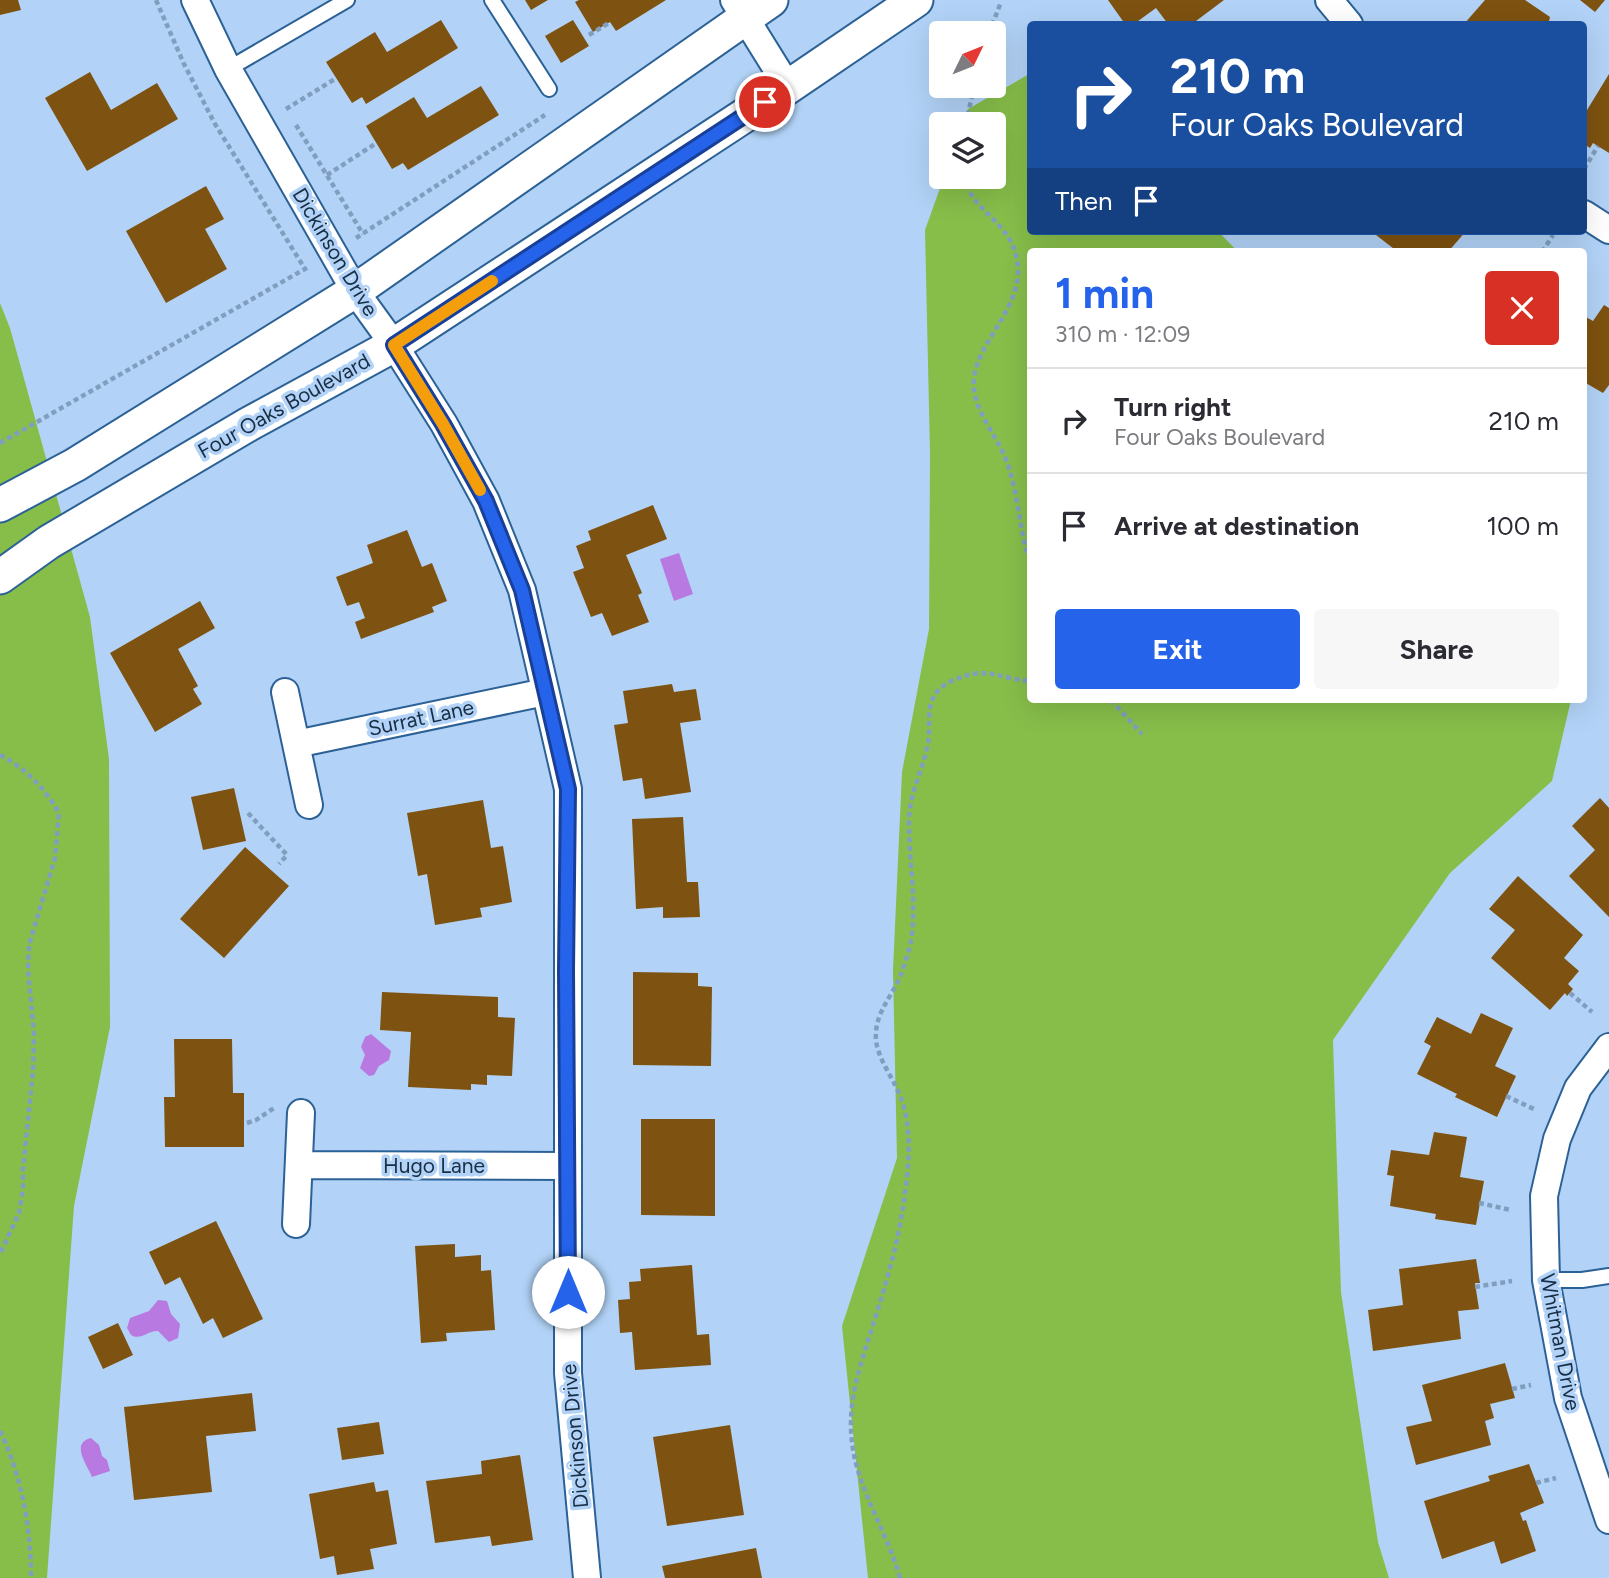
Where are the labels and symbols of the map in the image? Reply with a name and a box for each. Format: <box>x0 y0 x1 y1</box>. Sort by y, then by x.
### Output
north arrow <box>929 21 1006 98</box>
pin <box>735 72 795 132</box>
street label: Dickinson Drive <box>287 183 383 320</box>
street label: Four Oaks Boulevard <box>193 348 374 463</box>
street label: Surrat Lane <box>366 694 476 741</box>
street label: Hugo Lane <box>383 1153 485 1178</box>
position arrow <box>531 1255 605 1329</box>
street label: Whitman Drive <box>1535 1271 1586 1412</box>
street label: Dickinson Drive <box>556 1363 593 1509</box>

